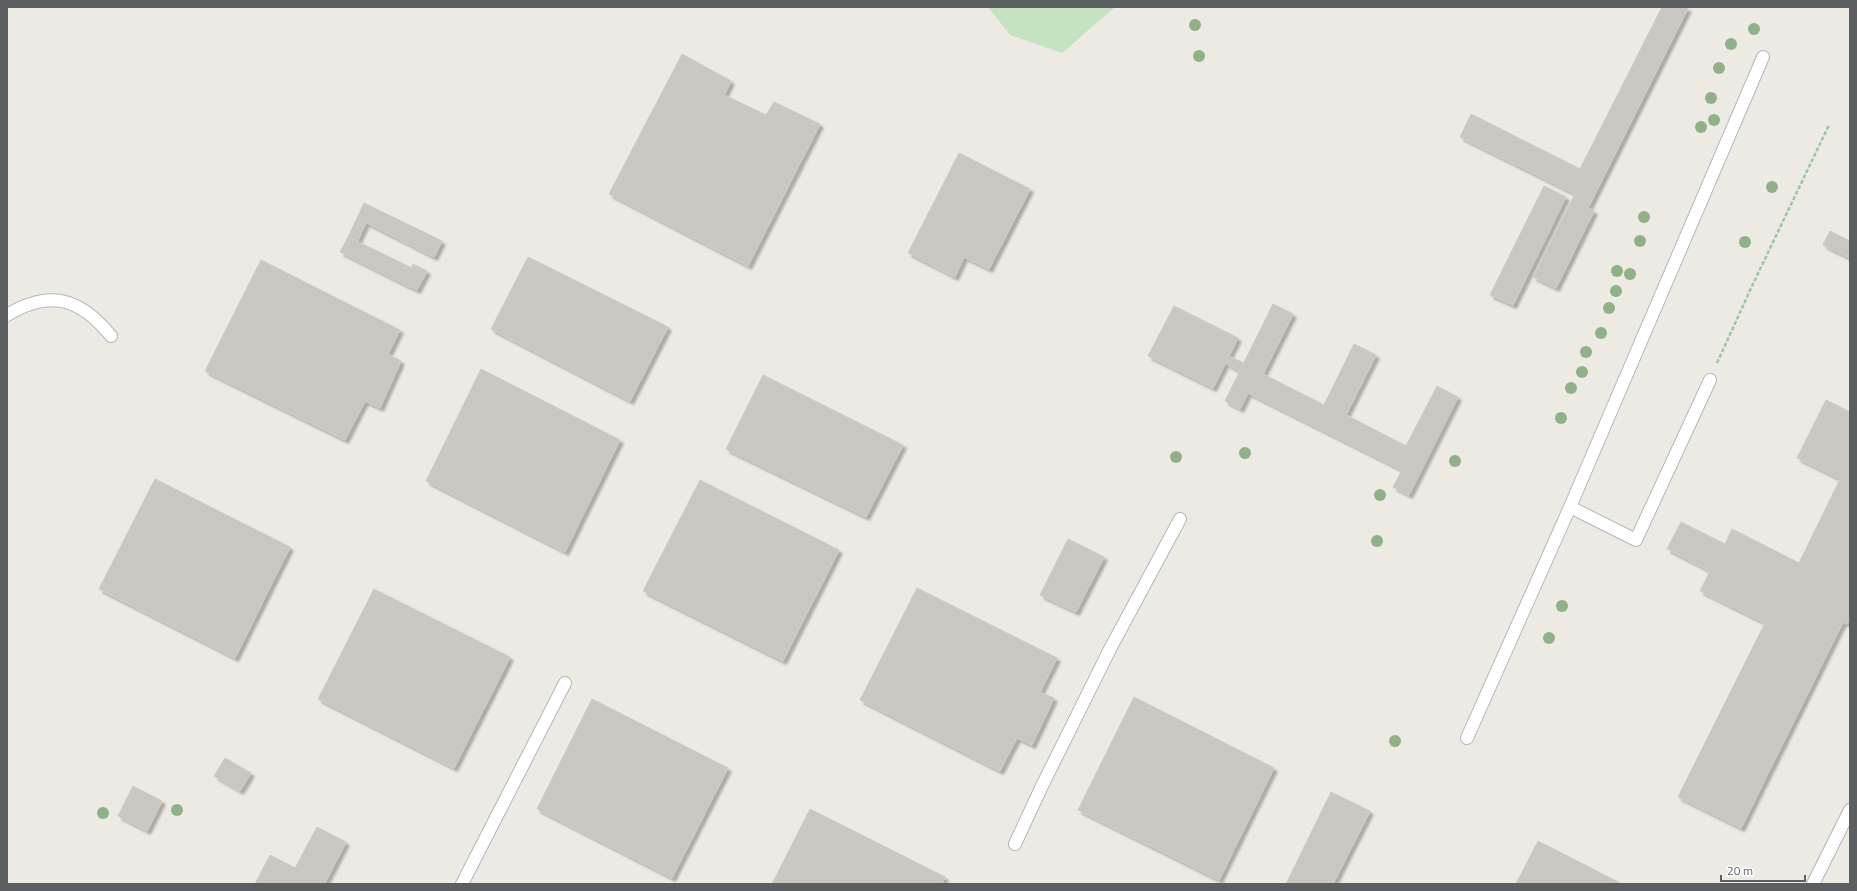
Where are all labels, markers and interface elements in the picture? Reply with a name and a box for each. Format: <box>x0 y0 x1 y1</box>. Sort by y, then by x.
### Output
scale bar <box>1721 857 1805 883</box>
text: 20 m <box>1727 861 1753 880</box>

